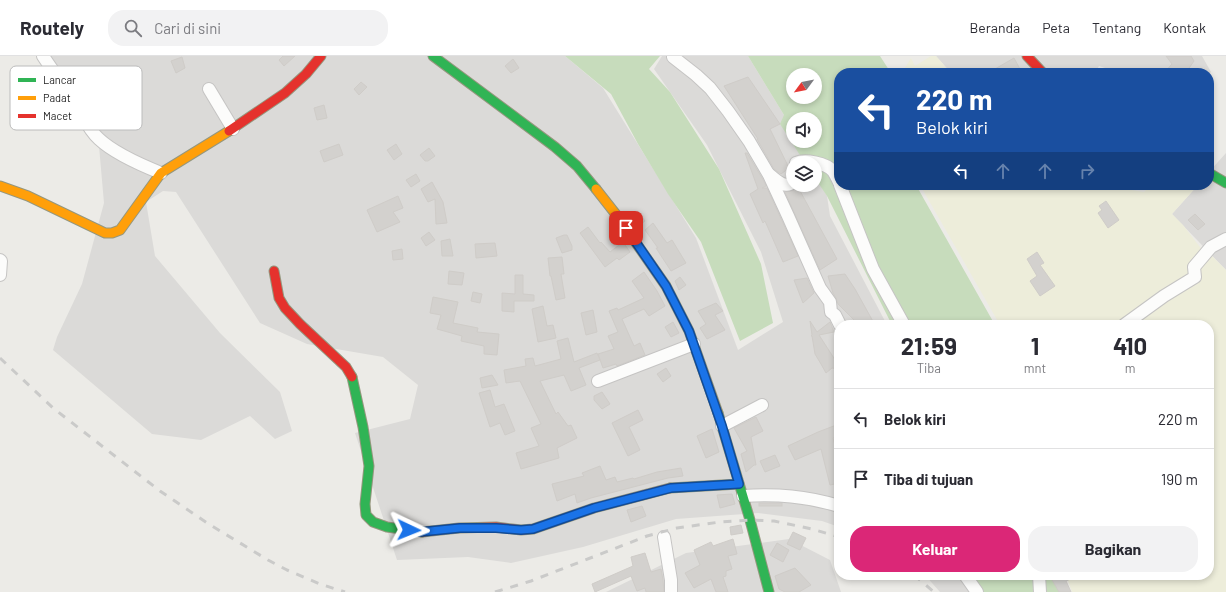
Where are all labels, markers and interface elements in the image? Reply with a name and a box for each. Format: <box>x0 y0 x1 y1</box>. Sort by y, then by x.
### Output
search box <box>108 10 388 46</box>
text: Routely <box>20 16 84 39</box>
icon: search <box>122 17 144 39</box>
text: Cari di sini <box>154 19 221 37</box>
text: Beranda <box>970 19 1020 36</box>
text: Peta <box>1042 19 1070 36</box>
text: Tentang <box>1092 19 1141 36</box>
text: Kontak <box>1163 19 1206 36</box>
legend <box>10 66 142 130</box>
north arrow <box>786 68 822 104</box>
map controls <box>786 68 822 192</box>
text: Lancar <box>43 73 76 86</box>
text: 220 m <box>916 82 992 116</box>
icon: left <box>850 84 902 136</box>
text: Padat <box>43 91 71 104</box>
text: Macet <box>43 109 72 122</box>
button: sound <box>786 112 822 148</box>
text: Belok kiri <box>916 116 988 138</box>
button: layers <box>786 156 822 192</box>
icon: left <box>950 160 972 182</box>
icon: ahead <box>992 160 1014 182</box>
icon: ahead <box>1034 160 1056 182</box>
icon: right <box>1076 160 1098 182</box>
pin <box>609 211 643 245</box>
icon: arrive <box>615 217 637 239</box>
text: 21:59 <box>901 331 957 360</box>
text: 1 <box>1031 331 1039 360</box>
text: 410 <box>1113 331 1147 360</box>
text: Tiba <box>917 360 941 376</box>
text: mnt <box>1024 360 1046 376</box>
text: m <box>1125 360 1135 376</box>
icon: left <box>850 408 872 430</box>
text: Belok kiri <box>884 410 946 428</box>
text: 220 m <box>1158 410 1198 428</box>
icon: arrive <box>850 468 872 490</box>
text: Tiba di tujuan <box>884 470 973 488</box>
text: 190 m <box>1161 470 1198 488</box>
position arrow <box>388 509 430 551</box>
button: Keluar <box>850 526 1020 572</box>
button: Bagikan <box>1028 526 1198 572</box>

